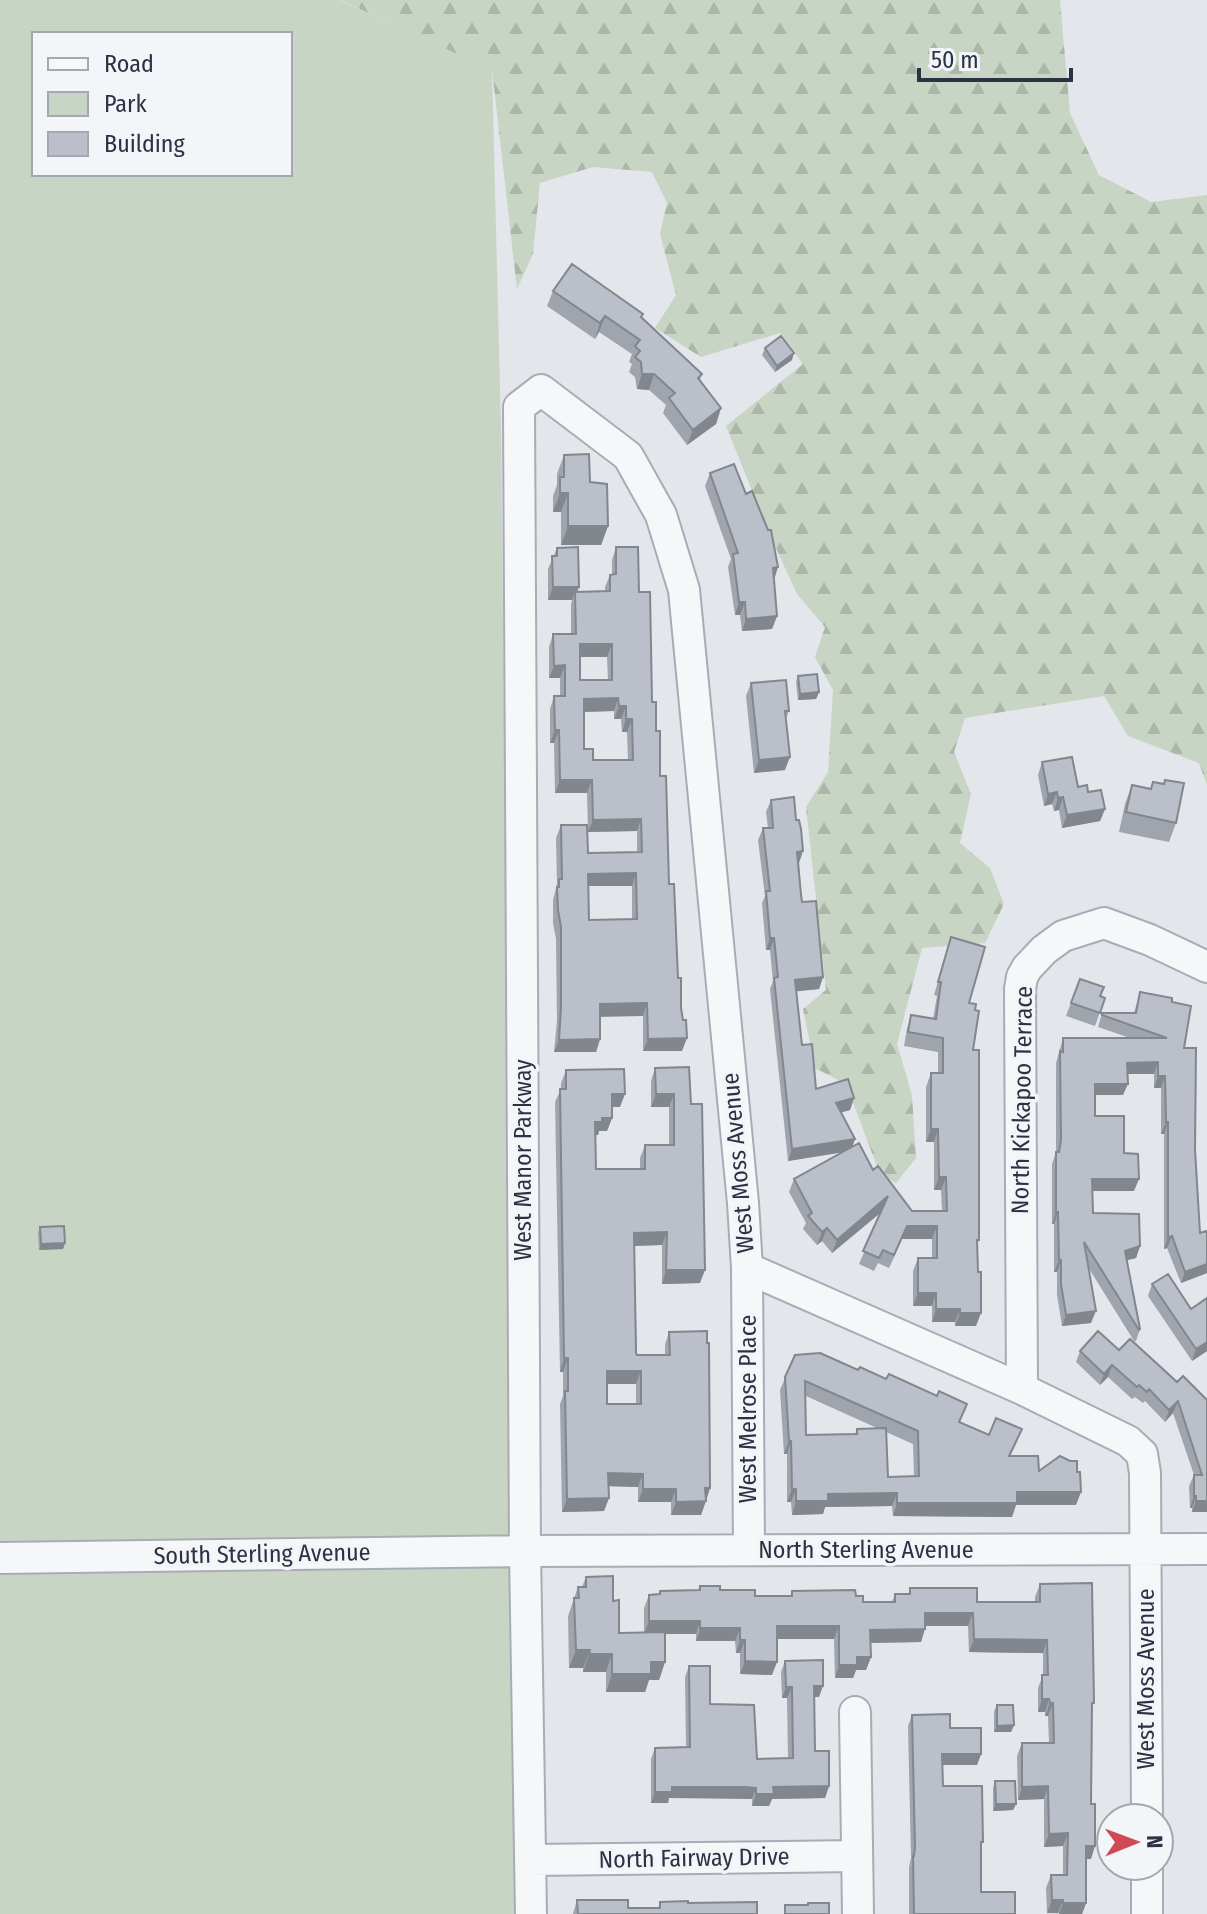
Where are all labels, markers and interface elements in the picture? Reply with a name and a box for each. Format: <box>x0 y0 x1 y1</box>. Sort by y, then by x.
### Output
legend <box>32 32 292 176</box>
scale bar <box>919 32 1071 82</box>
text: 50 m <box>931 46 979 74</box>
text: Road <box>104 50 154 78</box>
text: Park <box>104 90 147 118</box>
text: Building <box>104 130 186 158</box>
street label: North Kickapoo Terrace <box>1006 986 1038 1214</box>
street label: West Manor Parkway <box>509 1059 537 1261</box>
street label: West Moss Avenue <box>716 1072 760 1254</box>
street label: West Melrose Place <box>734 1315 762 1503</box>
street label: North Sterling Avenue <box>758 1536 974 1564</box>
street label: South Sterling Avenue <box>153 1538 371 1570</box>
street label: West Moss Avenue <box>1132 1588 1160 1770</box>
north arrow <box>1095 1802 1175 1882</box>
text: N <box>1141 1835 1168 1848</box>
street label: North Fairway Drive <box>598 1842 790 1874</box>

